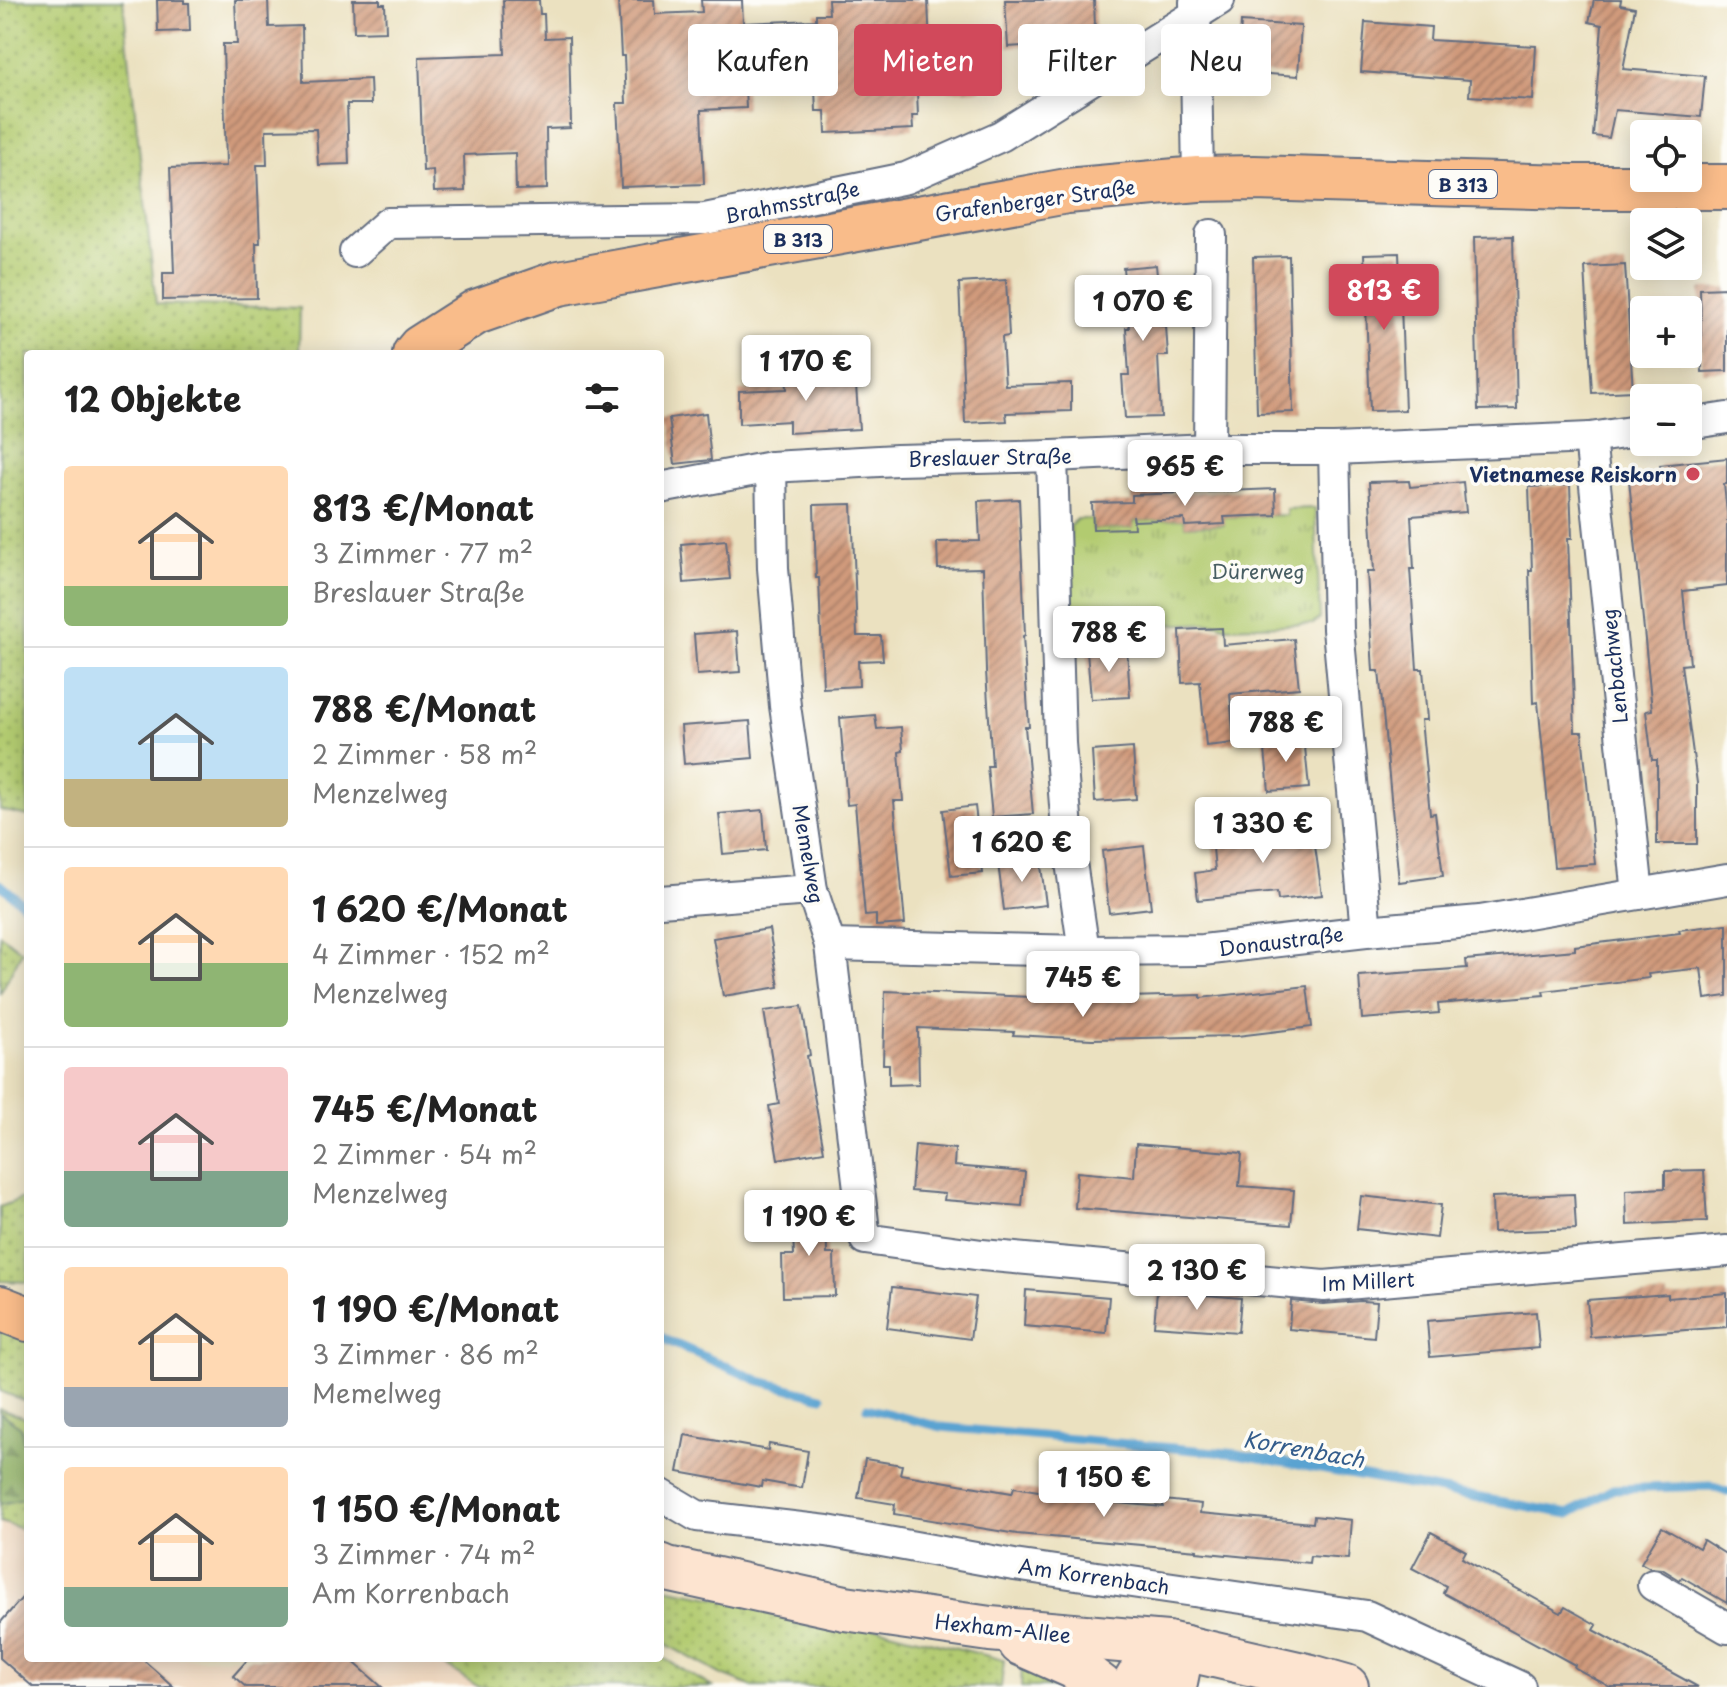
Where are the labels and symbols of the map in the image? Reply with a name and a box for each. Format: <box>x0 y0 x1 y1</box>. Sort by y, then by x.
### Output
road number: B 313 <box>1429 170 1497 198</box>
street label: Grafenberger Straße <box>933 171 1137 229</box>
street label: Brahmsstraße <box>722 173 862 231</box>
road number: B 313 <box>764 225 832 253</box>
pin: 813 € <box>1328 264 1440 332</box>
pin: 1 070 € <box>1069 275 1217 343</box>
pin: 1 170 € <box>732 335 880 403</box>
pin: 965 € <box>1129 440 1241 508</box>
street label: Breslauer Straße <box>908 441 1072 473</box>
place label: Vietnamese Reiskorn <box>1469 459 1677 489</box>
marker: Vietnamese Reiskorn <box>1684 465 1702 483</box>
park label: Dürerweg <box>1211 556 1305 586</box>
pin: 788 € <box>1053 606 1165 674</box>
street label: Lenbachweg <box>1593 607 1635 725</box>
pin: 788 € <box>1230 696 1342 764</box>
pin: 1 330 € <box>1189 797 1337 865</box>
street label: Memelweg <box>786 802 832 906</box>
pin: 1 620 € <box>948 816 1096 884</box>
street label: Donaustraße <box>1217 918 1345 964</box>
pin: 745 € <box>1027 951 1139 1019</box>
pin: 1 190 € <box>735 1190 883 1258</box>
pin: 2 130 € <box>1123 1244 1271 1312</box>
street label: Im Millert <box>1321 1264 1415 1298</box>
water label: Korrenbach <box>1241 1421 1368 1475</box>
pin: 1 150 € <box>1030 1451 1178 1519</box>
street label: Am Korrenbach <box>1016 1551 1172 1601</box>
street label: Hexham-Allee <box>933 1606 1073 1650</box>

